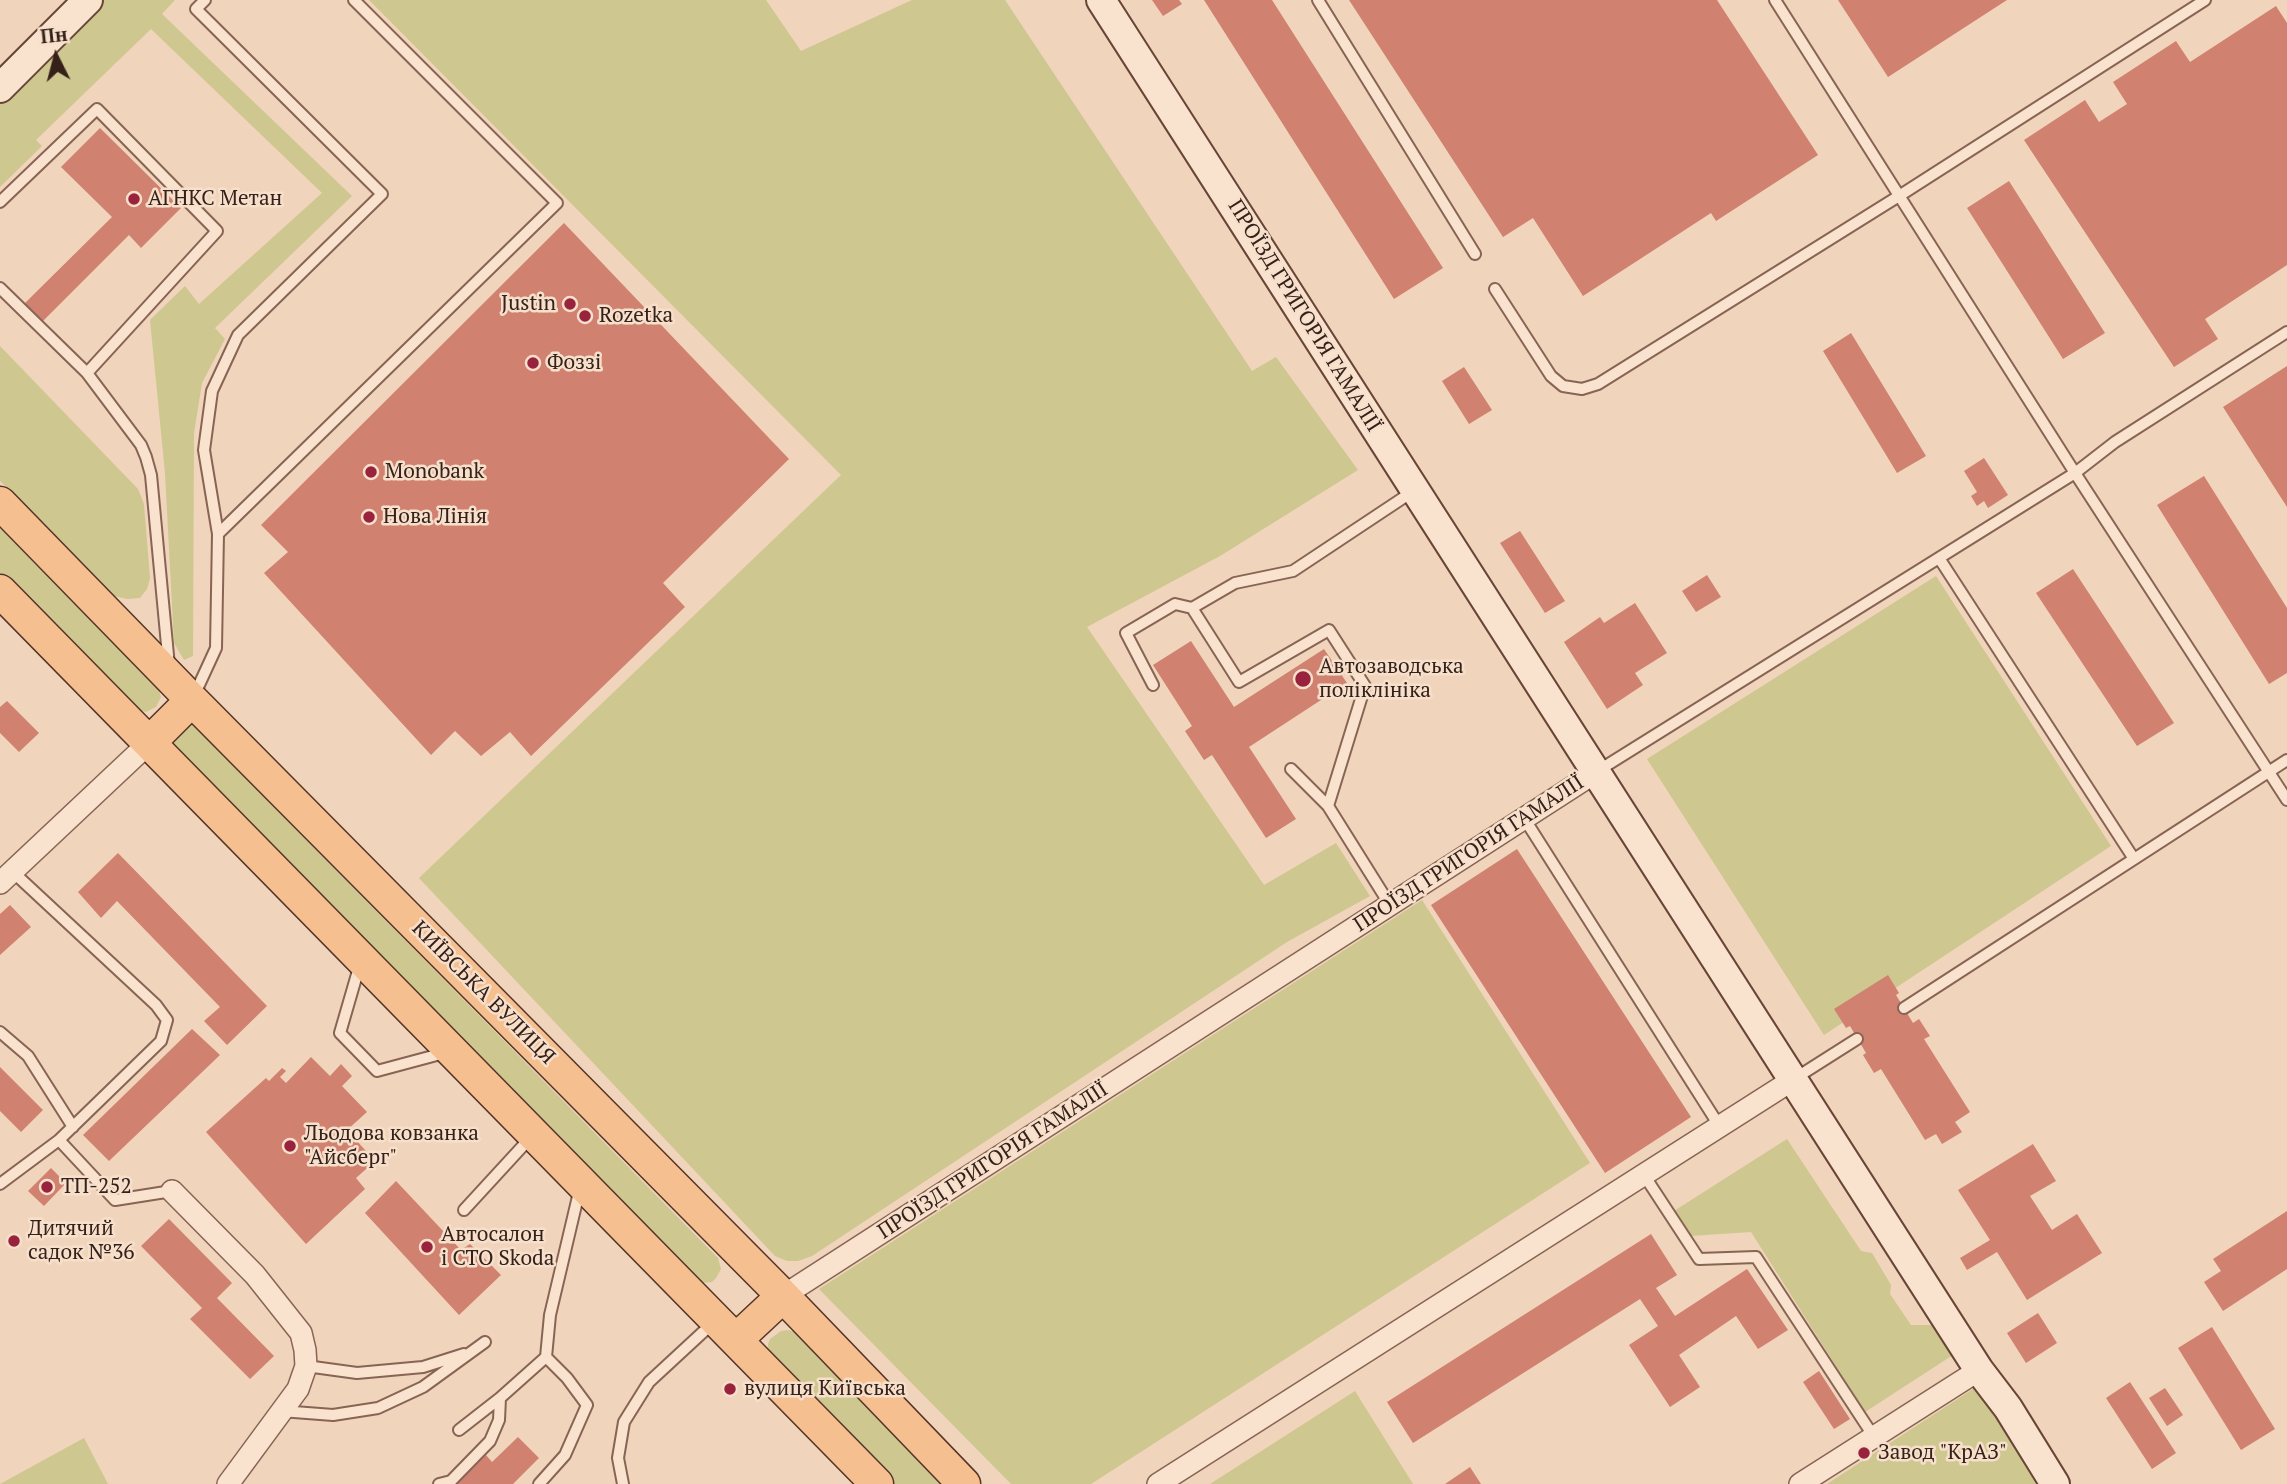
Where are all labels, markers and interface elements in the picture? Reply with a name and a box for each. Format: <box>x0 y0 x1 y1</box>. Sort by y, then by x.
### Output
north arrow <box>21 21 91 91</box>
text: Пн <box>39 21 69 48</box>
place label: АГНКС Метан <box>148 186 282 212</box>
marker: АГНКС Метан <box>126 191 142 207</box>
street label: ПРОЇЗД ГРИГОРІЯ ГАМАЛІЇ <box>1222 195 1386 437</box>
place label: Justin <box>501 291 556 317</box>
marker: Justin <box>562 296 578 312</box>
place label: Rozetka <box>599 303 673 329</box>
marker: Rozetka <box>577 308 593 324</box>
place label: Фоззі <box>547 350 601 376</box>
marker: Фоззі <box>525 355 541 371</box>
place label: Monobank <box>385 459 484 485</box>
marker: Monobank <box>363 464 379 480</box>
place label: Нова Лінія <box>383 504 487 530</box>
marker: Нова Лінія <box>361 509 377 525</box>
place label: Автозаводська поліклініка <box>1319 654 1464 704</box>
marker: Автозаводська поліклініка <box>1293 669 1313 689</box>
street label: ПРОЇЗД ГРИГОРІЯ ГАМАЛІЇ <box>1349 770 1589 938</box>
street label: КИЇВСЬКА ВУЛИЦЯ <box>406 916 560 1070</box>
street label: ПРОЇЗД ГРИГОРІЯ ГАМАЛІЇ <box>873 1077 1113 1245</box>
place label: Льодова ковзанка "Айсберг" <box>304 1121 479 1171</box>
marker: Льодова ковзанка "Айсберг" <box>282 1138 298 1154</box>
place label: ТП-252 <box>61 1174 132 1200</box>
marker: ТП-252 <box>39 1179 55 1195</box>
place label: Дитячий садок №36 <box>28 1216 135 1266</box>
place label: Автосалон і СТО Skoda <box>441 1222 554 1272</box>
marker: Дитячий садок №36 <box>6 1233 22 1249</box>
marker: Автосалон і СТО Skoda <box>419 1239 435 1255</box>
place label: вулиця Київська <box>744 1376 906 1402</box>
marker: вулиця Київська <box>722 1381 738 1397</box>
place label: Завод "КрАЗ" <box>1878 1440 2007 1466</box>
marker: Завод "КрАЗ" <box>1856 1445 1872 1461</box>

